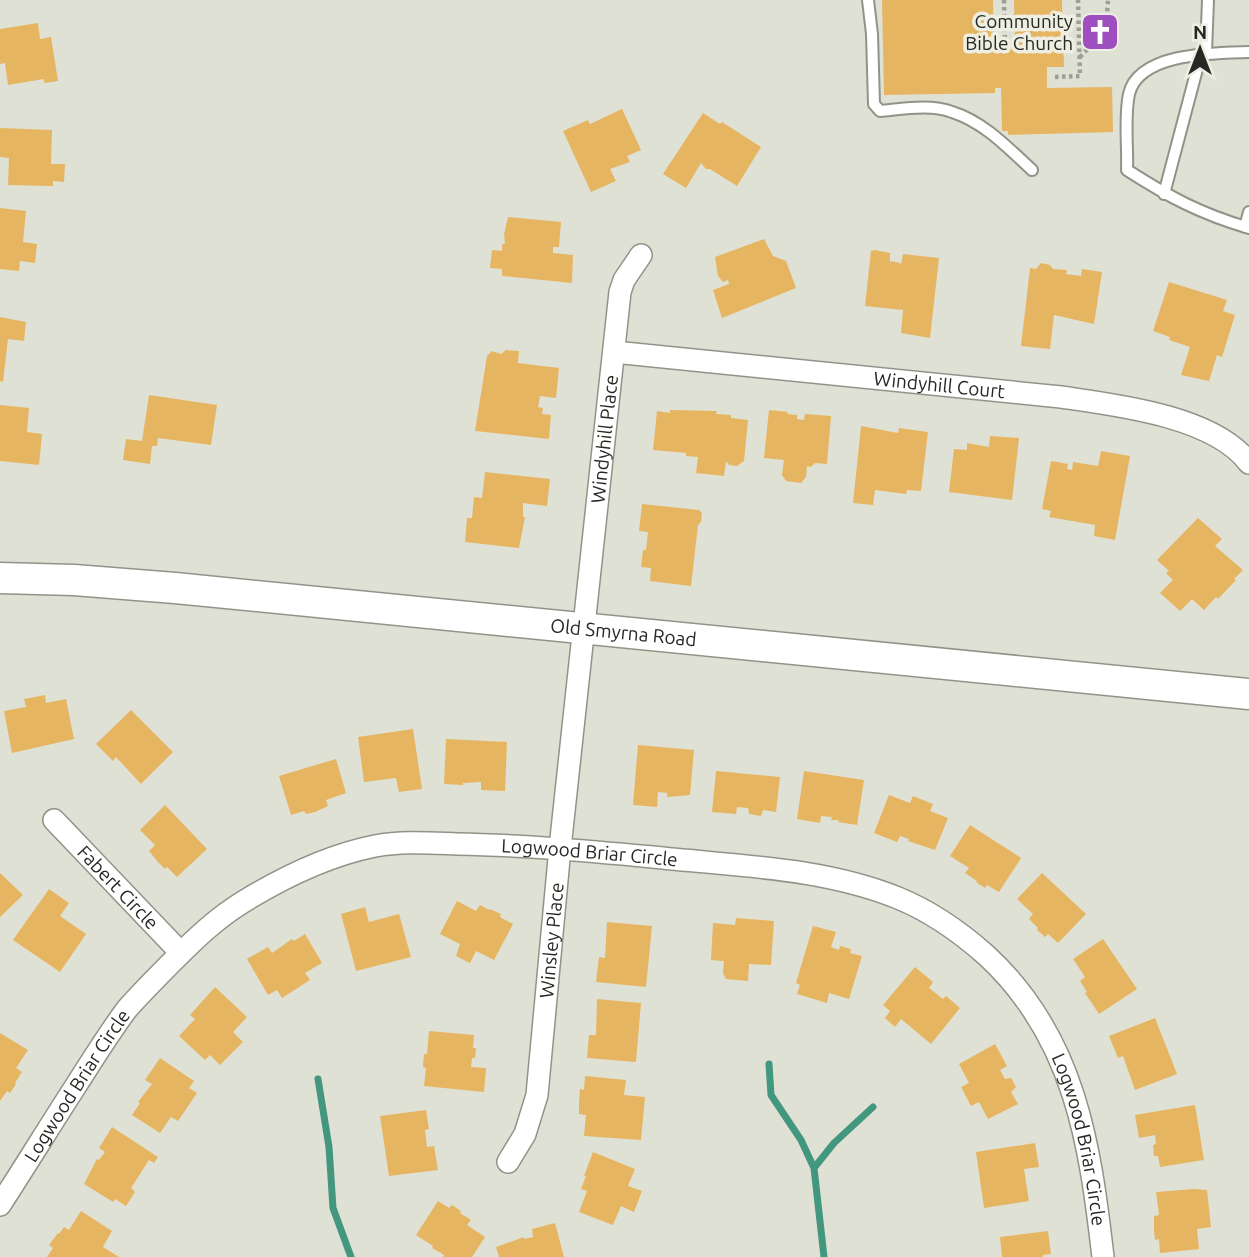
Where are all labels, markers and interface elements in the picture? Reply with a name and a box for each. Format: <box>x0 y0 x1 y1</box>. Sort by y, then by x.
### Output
place label: Community Bible Church <box>965 10 1073 54</box>
church icon: Community Bible Church <box>1079 11 1121 53</box>
north arrow <box>1165 14 1235 84</box>
text: N <box>1193 21 1207 43</box>
street label: Windyhill Court <box>873 367 1007 402</box>
street label: Windyhill Place <box>586 374 622 504</box>
street label: Old Smyrna Road <box>549 614 698 650</box>
street label: Logwood Briar Circle <box>501 834 679 870</box>
street label: Fabert Circle <box>73 841 163 934</box>
street label: Winsley Place <box>535 881 568 999</box>
street label: Logwood Briar Circle <box>19 1005 134 1166</box>
street label: Logwood Briar Circle <box>1048 1050 1110 1227</box>

